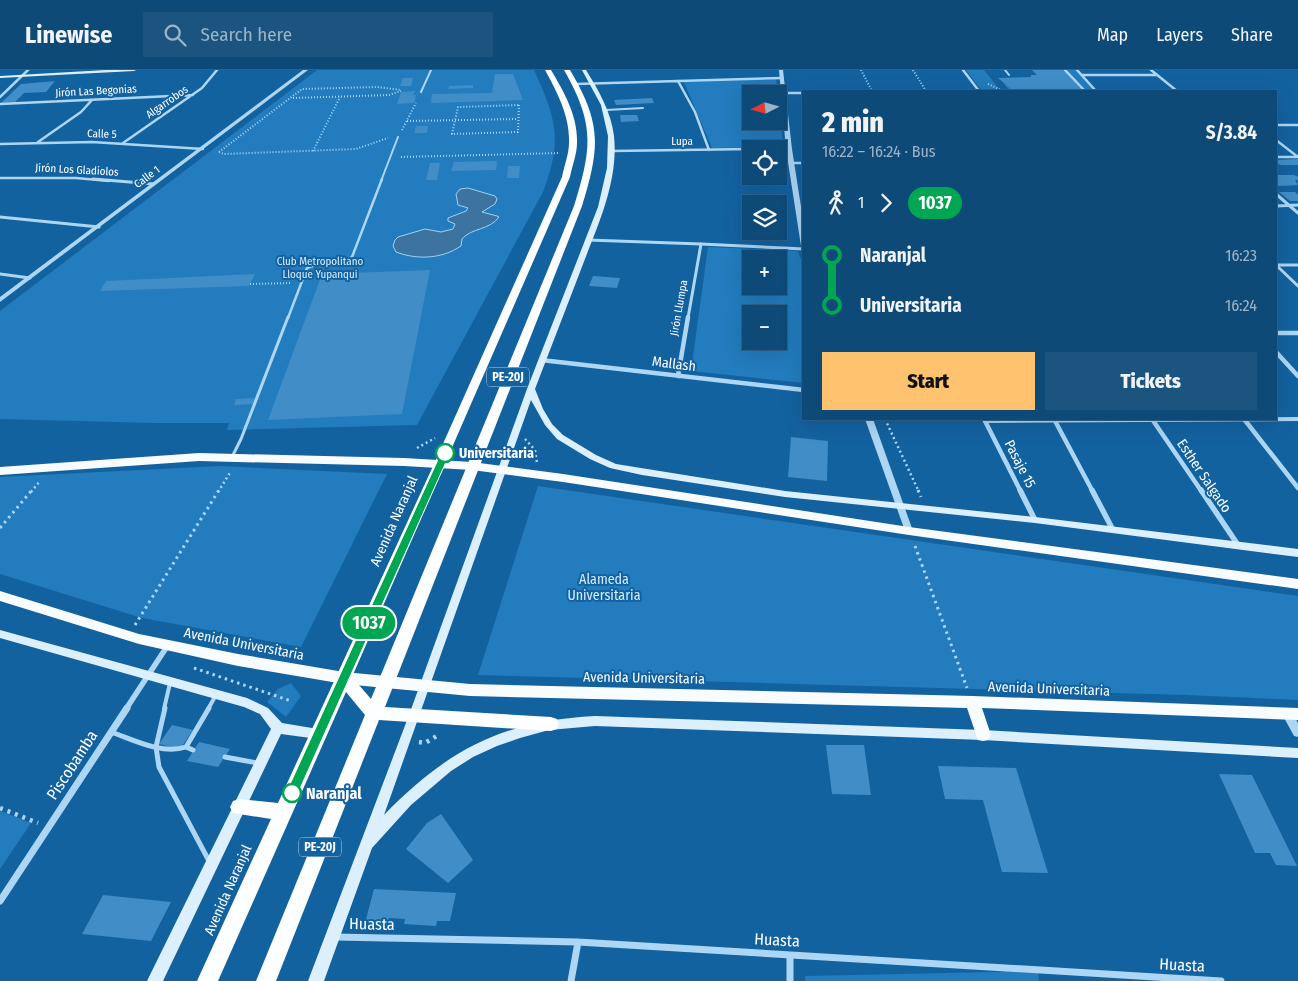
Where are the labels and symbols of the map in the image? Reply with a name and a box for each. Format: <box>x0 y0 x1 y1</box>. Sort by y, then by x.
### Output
street label: Jirón Las Begonias <box>55 82 137 100</box>
street label: Algarrobos <box>143 83 191 121</box>
north arrow <box>742 85 788 130</box>
street label: Calle 5 <box>87 127 117 141</box>
street label: Lupa <box>671 135 693 148</box>
street label: Jirón Los Gladiolos <box>35 161 119 179</box>
street label: Calle 1 <box>132 163 162 191</box>
park label: Club Metropolitano Lloque Yupanqui <box>277 255 363 281</box>
street label: Jirón Llumpa <box>668 279 690 337</box>
street label: Mallash <box>651 353 697 375</box>
road number: PE-20J <box>487 368 529 386</box>
street label: Esther Salgado <box>1173 436 1235 516</box>
street label: Pasaje 15 <box>1001 437 1039 491</box>
marker: Universitaria <box>435 443 455 463</box>
place label: Universitaria <box>459 445 534 462</box>
street label: Avenida Naranjal <box>367 473 422 569</box>
park label: Alameda Universitaria <box>567 571 641 604</box>
line badge: 1037 <box>334 607 404 639</box>
street label: Avenida Universitaria <box>182 624 306 664</box>
street label: Avenida Universitaria <box>583 668 705 688</box>
street label: Avenida Universitaria <box>988 678 1110 700</box>
street label: Piscobamba <box>43 727 102 803</box>
marker: Naranjal <box>282 783 302 803</box>
place label: Naranjal <box>306 784 362 803</box>
road number: PE-20J <box>299 838 341 856</box>
street label: Avenida Naranjal <box>201 842 256 938</box>
street label: Huasta <box>349 914 395 934</box>
street label: Huasta <box>754 929 800 951</box>
street label: Huasta <box>1159 954 1205 976</box>

